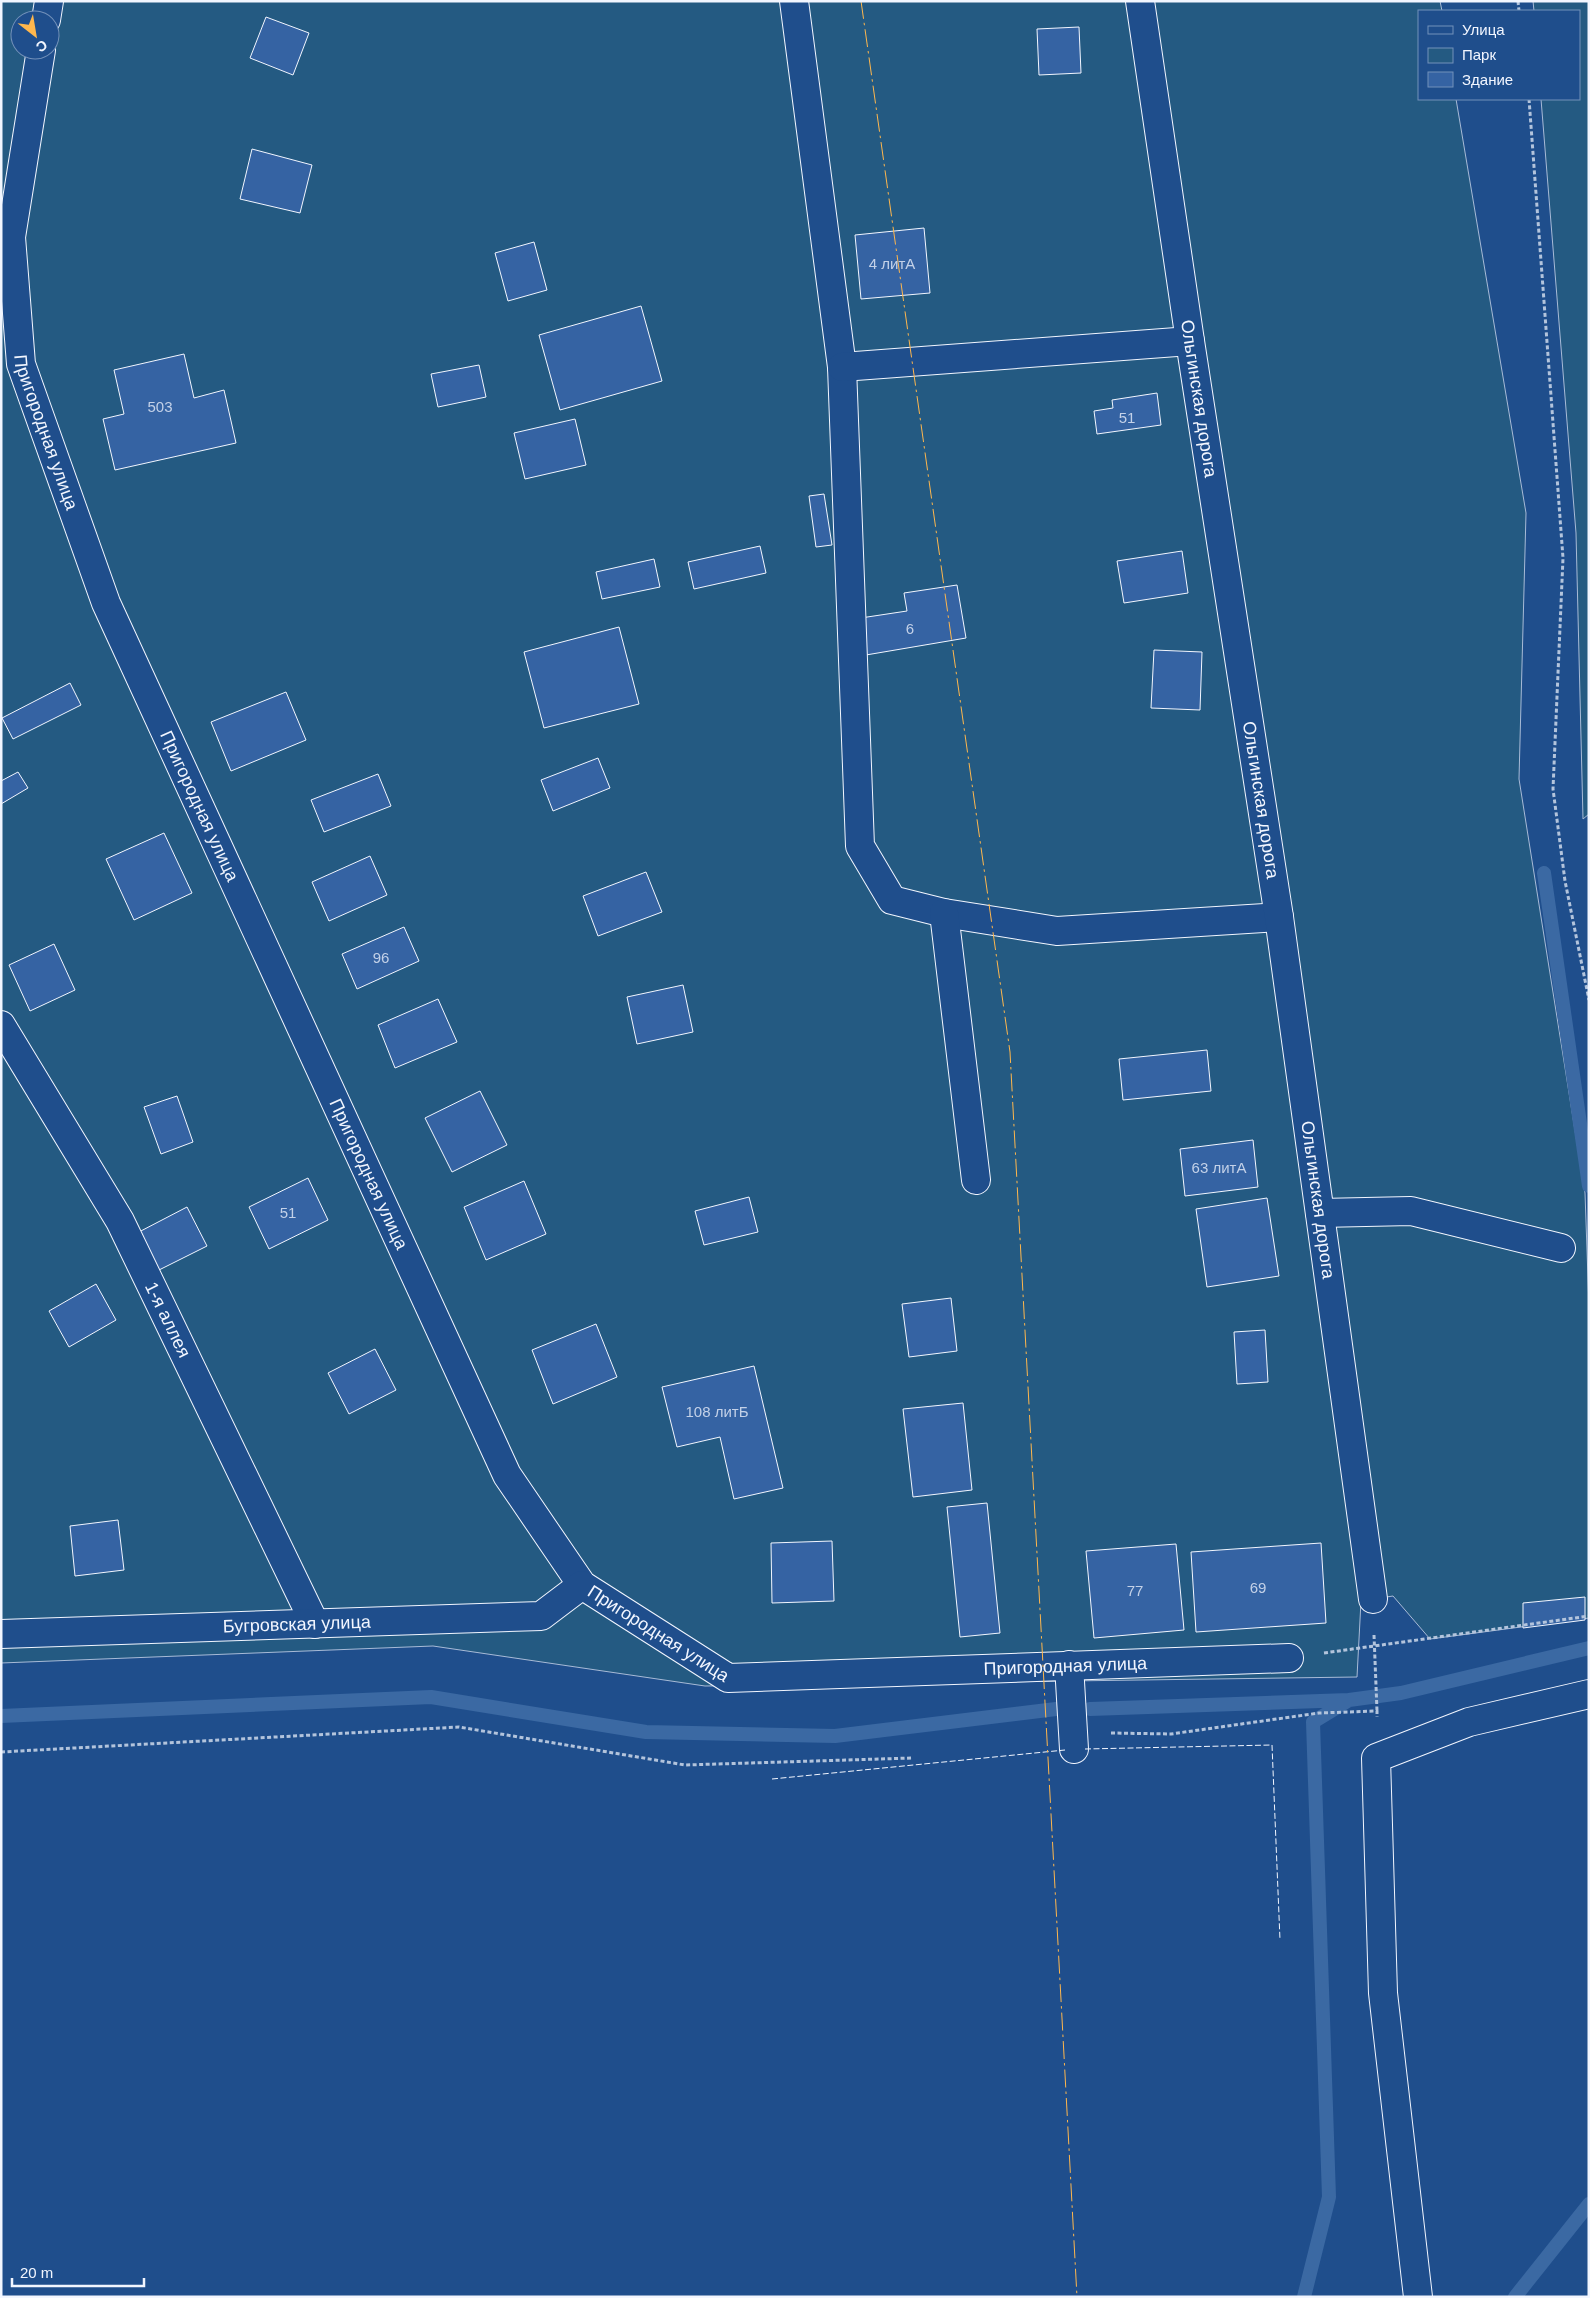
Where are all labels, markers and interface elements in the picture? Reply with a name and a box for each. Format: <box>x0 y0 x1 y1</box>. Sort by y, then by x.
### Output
north arrow <box>10 10 60 60</box>
legend <box>1418 10 1580 100</box>
text: Улица <box>1462 21 1505 38</box>
text: С <box>33 37 50 56</box>
text: Парк <box>1462 46 1496 63</box>
text: Здание <box>1462 71 1513 88</box>
house number: 4 литА <box>869 255 915 272</box>
street label: Ольгинская дорога <box>1177 319 1221 480</box>
street label: Пригородная улица <box>10 354 82 513</box>
house number: 503 <box>147 398 173 415</box>
house number: 51 <box>1119 409 1135 426</box>
house number: 6 <box>906 620 914 637</box>
street label: Ольгинская дорога <box>1239 720 1283 881</box>
street label: Пригородная улица <box>156 728 243 885</box>
house number: 96 <box>373 949 389 966</box>
street label: Пригородная улица <box>325 1096 412 1253</box>
street label: Ольгинская дорога <box>1297 1120 1339 1281</box>
house number: 63 литА <box>1192 1159 1246 1176</box>
house number: 51 <box>280 1204 296 1221</box>
street label: 1-я аллея <box>141 1279 195 1361</box>
house number: 108 литБ <box>685 1403 749 1420</box>
house number: 69 <box>1250 1579 1266 1596</box>
street label: Пригородная улица <box>584 1581 734 1687</box>
house number: 77 <box>1127 1582 1143 1599</box>
street label: Бугровская улица <box>223 1612 372 1637</box>
street label: Пригородная улица <box>983 1653 1148 1679</box>
scale bar <box>12 2256 145 2288</box>
text: 20 m <box>20 2264 53 2281</box>

